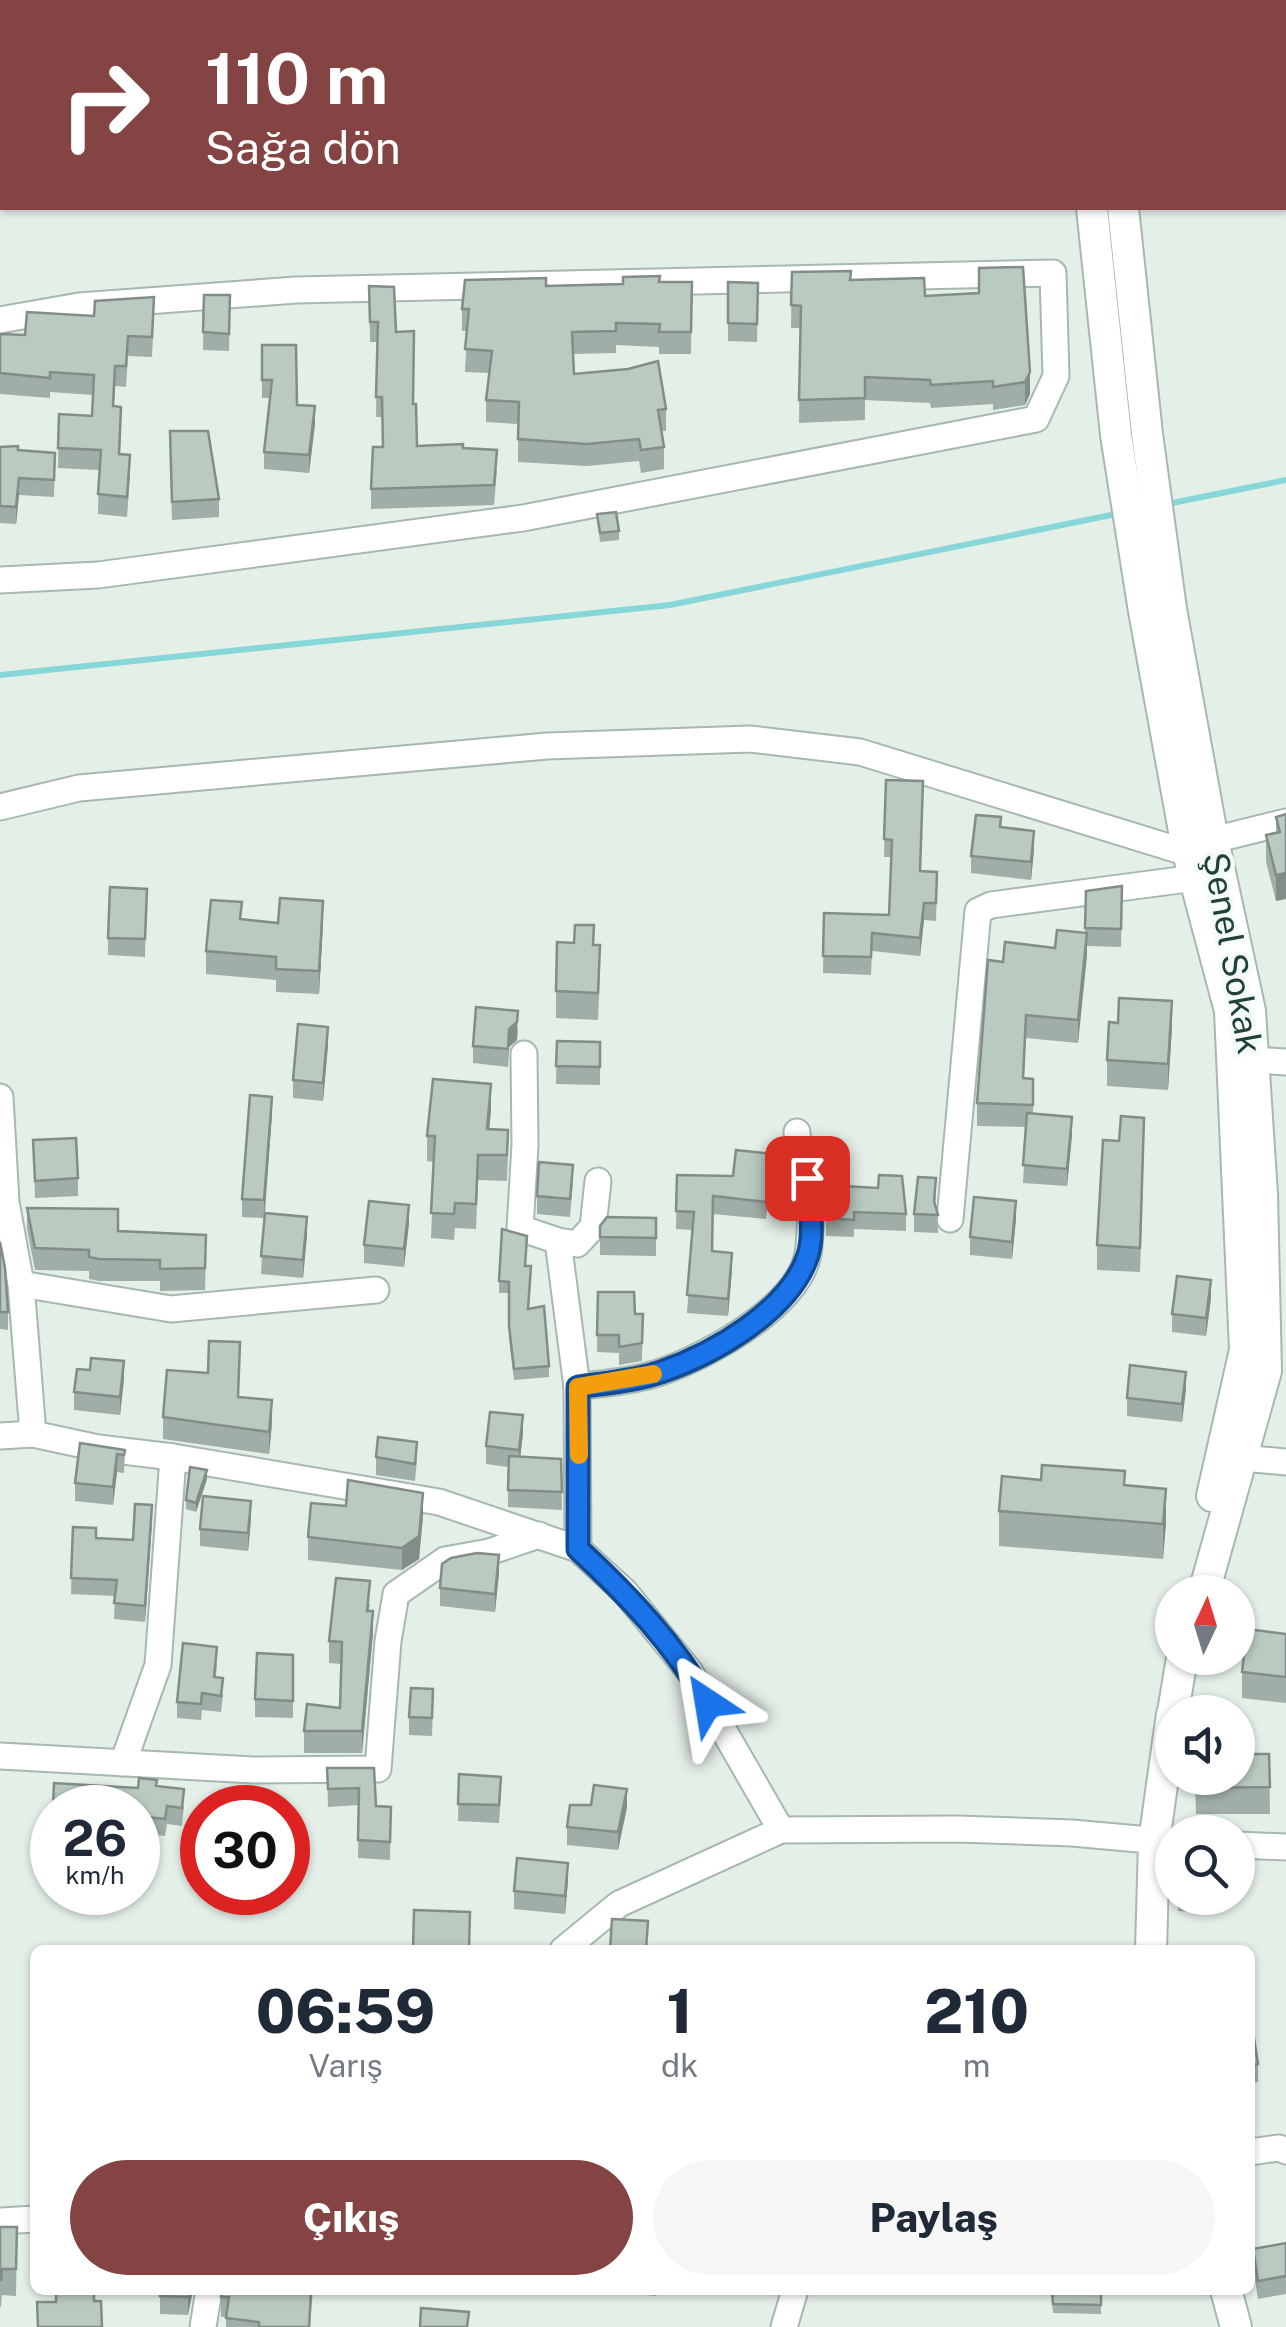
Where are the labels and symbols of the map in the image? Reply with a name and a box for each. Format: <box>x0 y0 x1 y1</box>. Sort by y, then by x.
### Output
street label: Şenel Sokak <box>1195 849 1271 1057</box>
pin <box>765 1136 850 1221</box>
north arrow <box>1155 1575 1255 1675</box>
position arrow <box>656 1651 760 1755</box>
speed limit sign: 30 <box>180 1785 310 1915</box>

